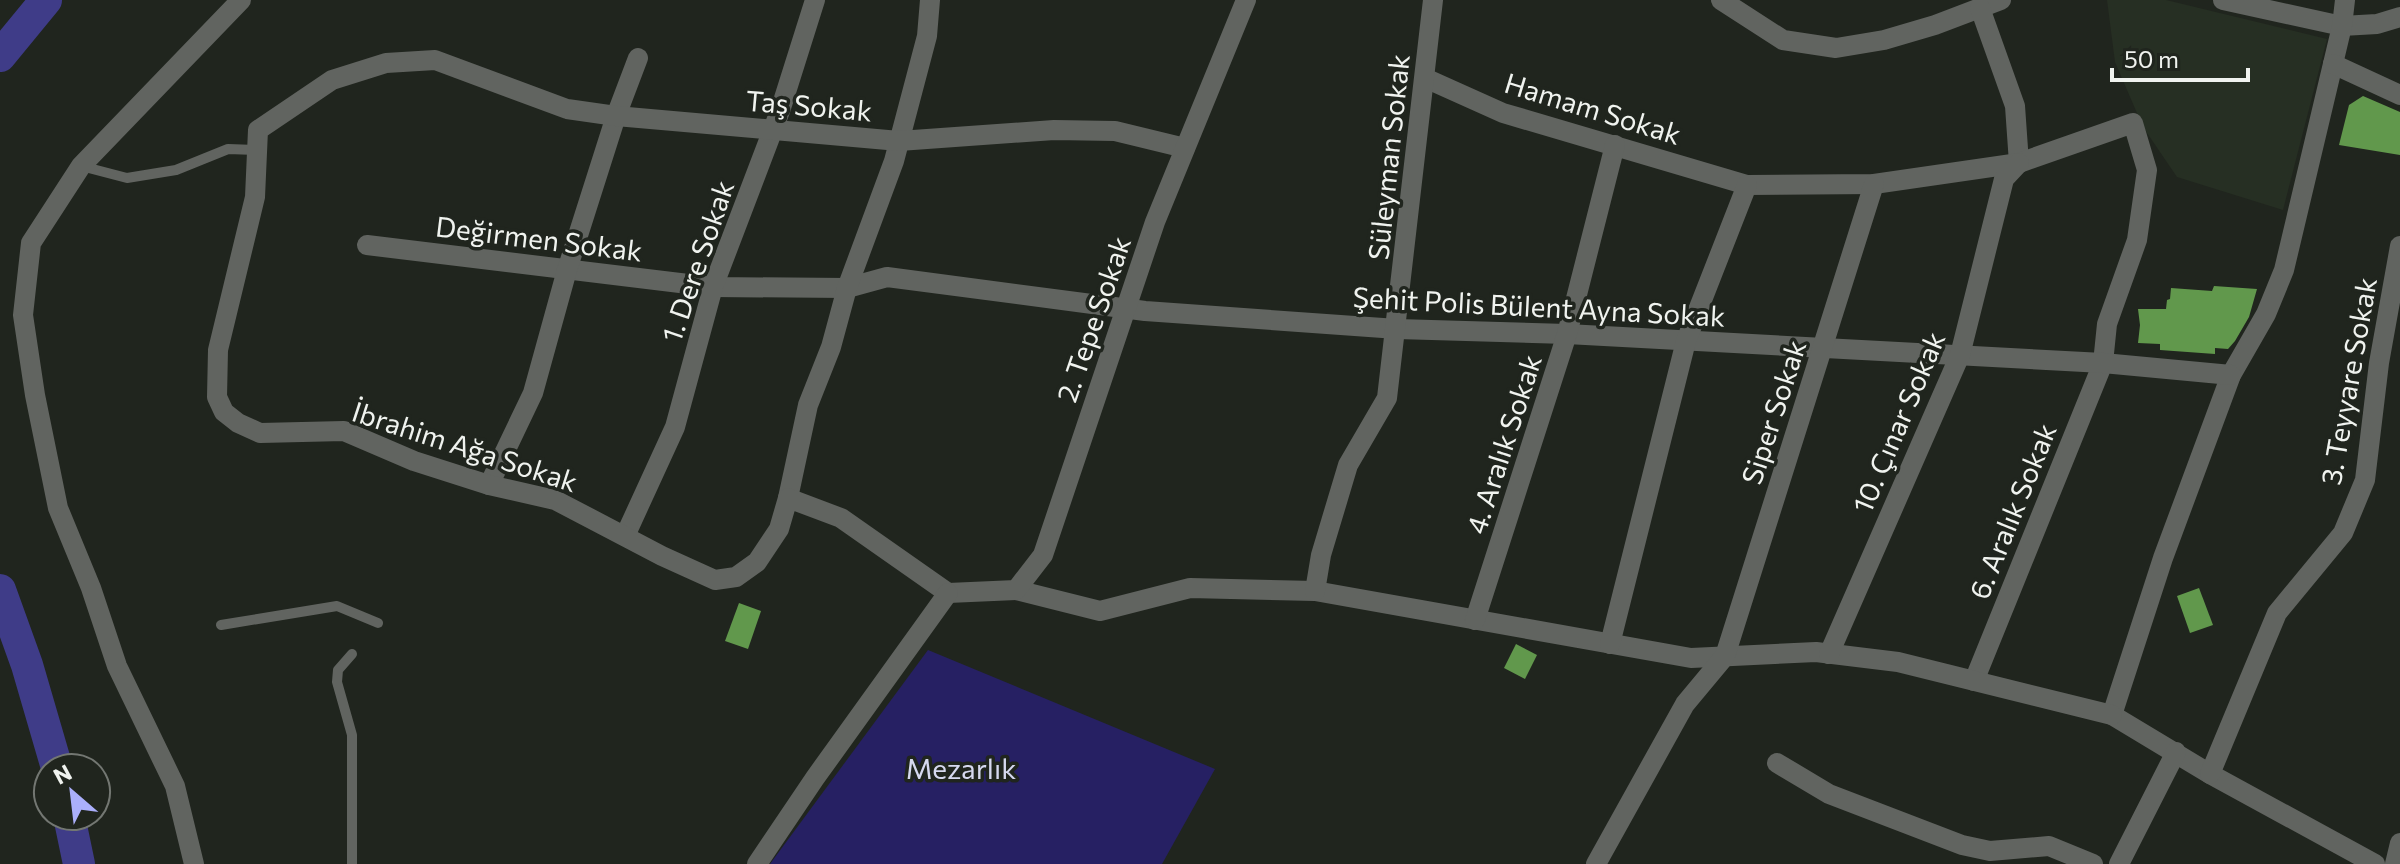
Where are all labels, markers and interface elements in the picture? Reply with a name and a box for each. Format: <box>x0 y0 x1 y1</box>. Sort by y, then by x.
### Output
scale bar <box>2112 32 2248 82</box>
text: 50 m <box>2124 44 2179 73</box>
street label: Süleyman Sokak <box>1360 52 1416 262</box>
street label: Hamam Sokak <box>1501 65 1685 151</box>
street label: Taş Sokak <box>745 83 873 127</box>
street label: 1. Dere Sokak <box>654 176 740 346</box>
street label: Değirmen Sokak <box>434 208 644 268</box>
street label: 2. Tepe Sokak <box>1049 232 1137 406</box>
street label: 3. Teyyare Sokak <box>2313 275 2383 487</box>
street label: Şehit Polis Bülent Ayna Sokak <box>1352 279 1726 333</box>
street label: 10. Çınar Sokak <box>1845 326 1951 518</box>
street label: Siper Sokak <box>1734 336 1812 488</box>
street label: 4. Aralık Sokak <box>1458 350 1548 538</box>
street label: İbrahim Ağa Sokak <box>348 394 582 498</box>
street label: 6. Aralık Sokak <box>1961 418 2063 604</box>
park label: Mezarlık <box>906 751 1016 785</box>
north arrow <box>32 752 112 832</box>
text: N <box>49 758 76 790</box>

